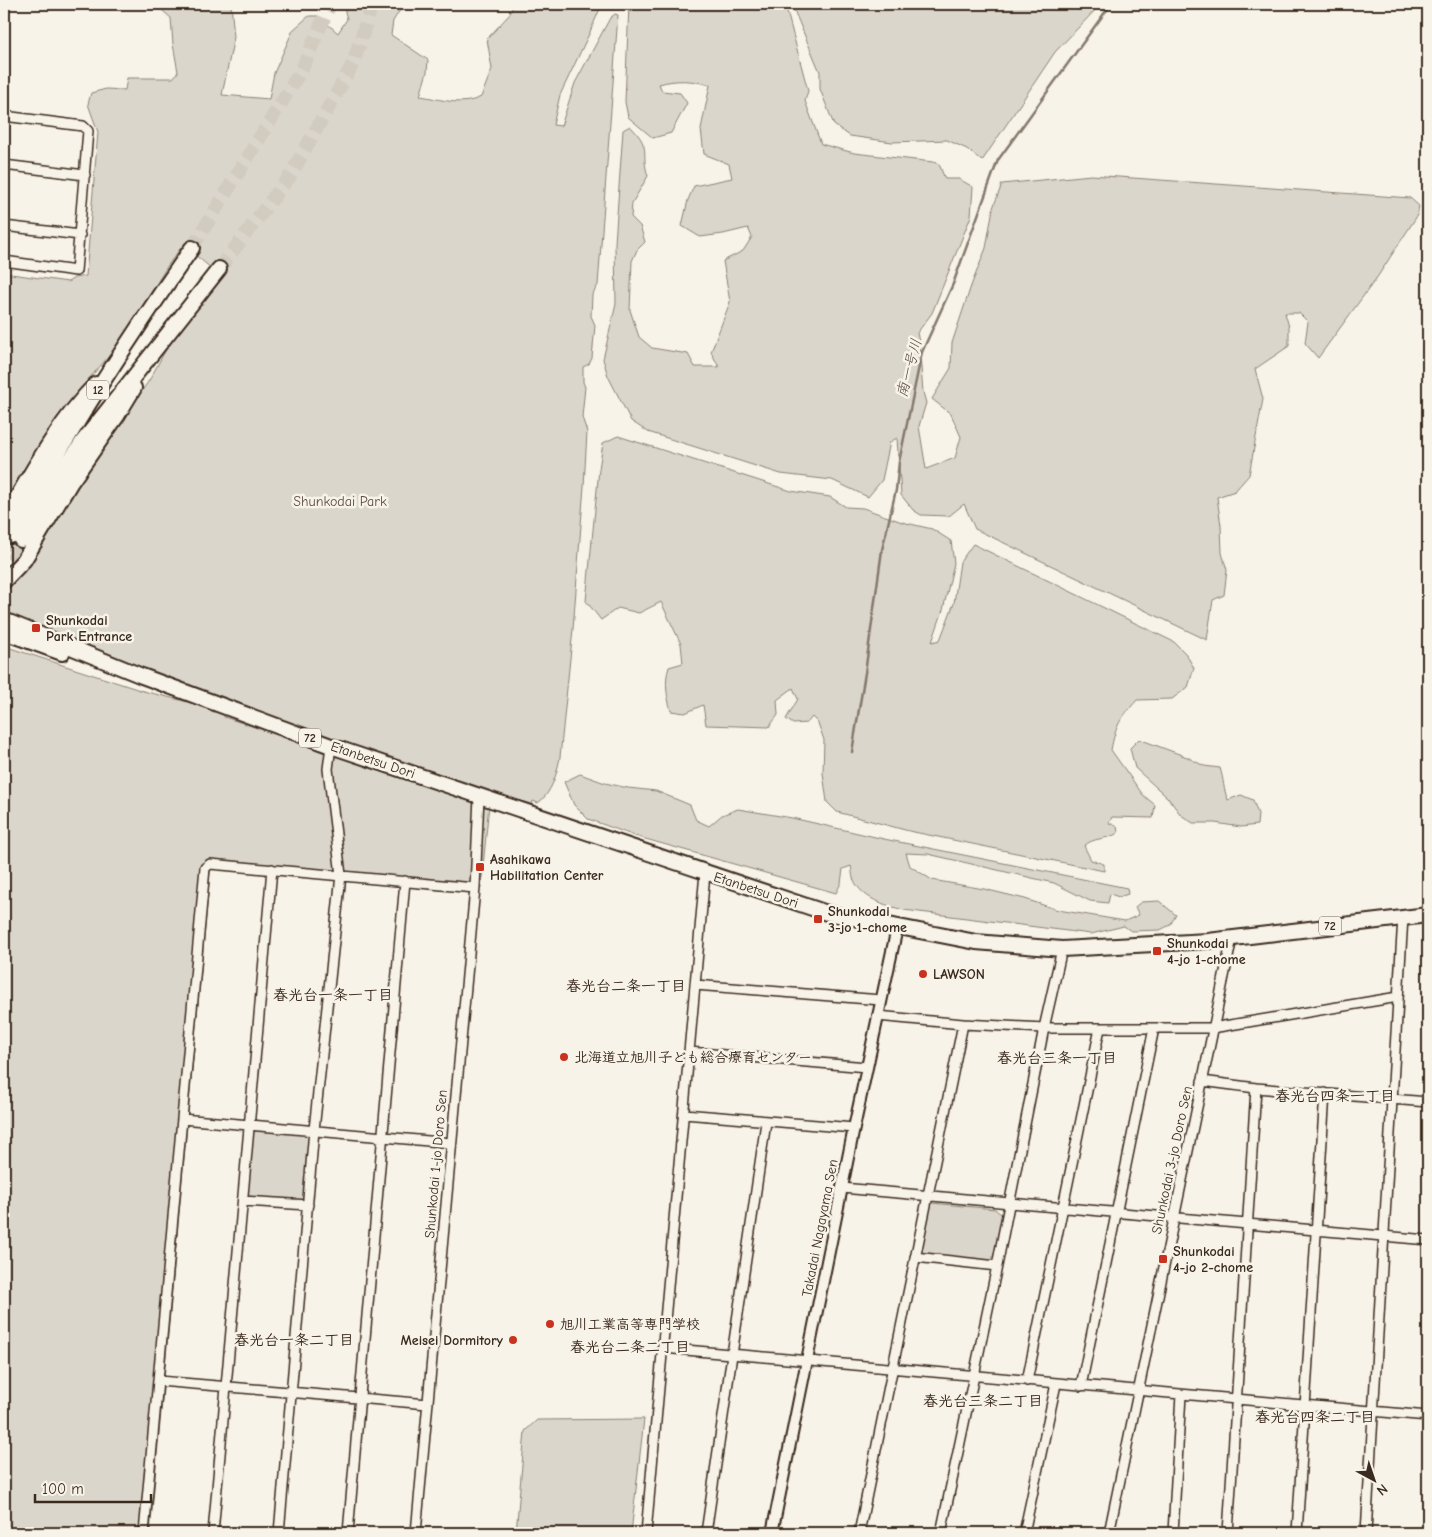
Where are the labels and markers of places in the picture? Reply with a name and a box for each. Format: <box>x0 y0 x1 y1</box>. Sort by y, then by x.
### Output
place label: Shunkodai Park Entrance <box>46 612 132 645</box>
marker: Shunkodai Park Entrance <box>30 622 42 634</box>
place label: Asahikawa Habilitation Center <box>490 851 604 884</box>
marker: Asahikawa Habilitation Center <box>474 861 486 873</box>
place label: Shunkodai 3-jo 1-chome <box>828 903 907 936</box>
marker: Shunkodai 3-jo 1-chome <box>812 913 824 925</box>
place label: Shunkodai 4-jo 1-chome <box>1167 935 1246 968</box>
marker: Shunkodai 4-jo 1-chome <box>1151 945 1163 957</box>
place label: LAWSON <box>933 966 985 983</box>
marker: LAWSON <box>917 968 929 980</box>
place label: 北海道立旭川子ども総合療育センター <box>574 1049 812 1066</box>
marker: 北海道立旭川子ども総合療育センター <box>558 1051 570 1063</box>
place label: Shunkodai 4-jo 2-chome <box>1173 1243 1253 1276</box>
marker: Shunkodai 4-jo 2-chome <box>1157 1253 1169 1265</box>
place label: 旭川工業高等専門学校 <box>560 1316 700 1333</box>
marker: 旭川工業高等専門学校 <box>544 1318 556 1330</box>
place label: Meisei Dormitory <box>401 1332 504 1349</box>
marker: Meisei Dormitory <box>507 1334 519 1346</box>

